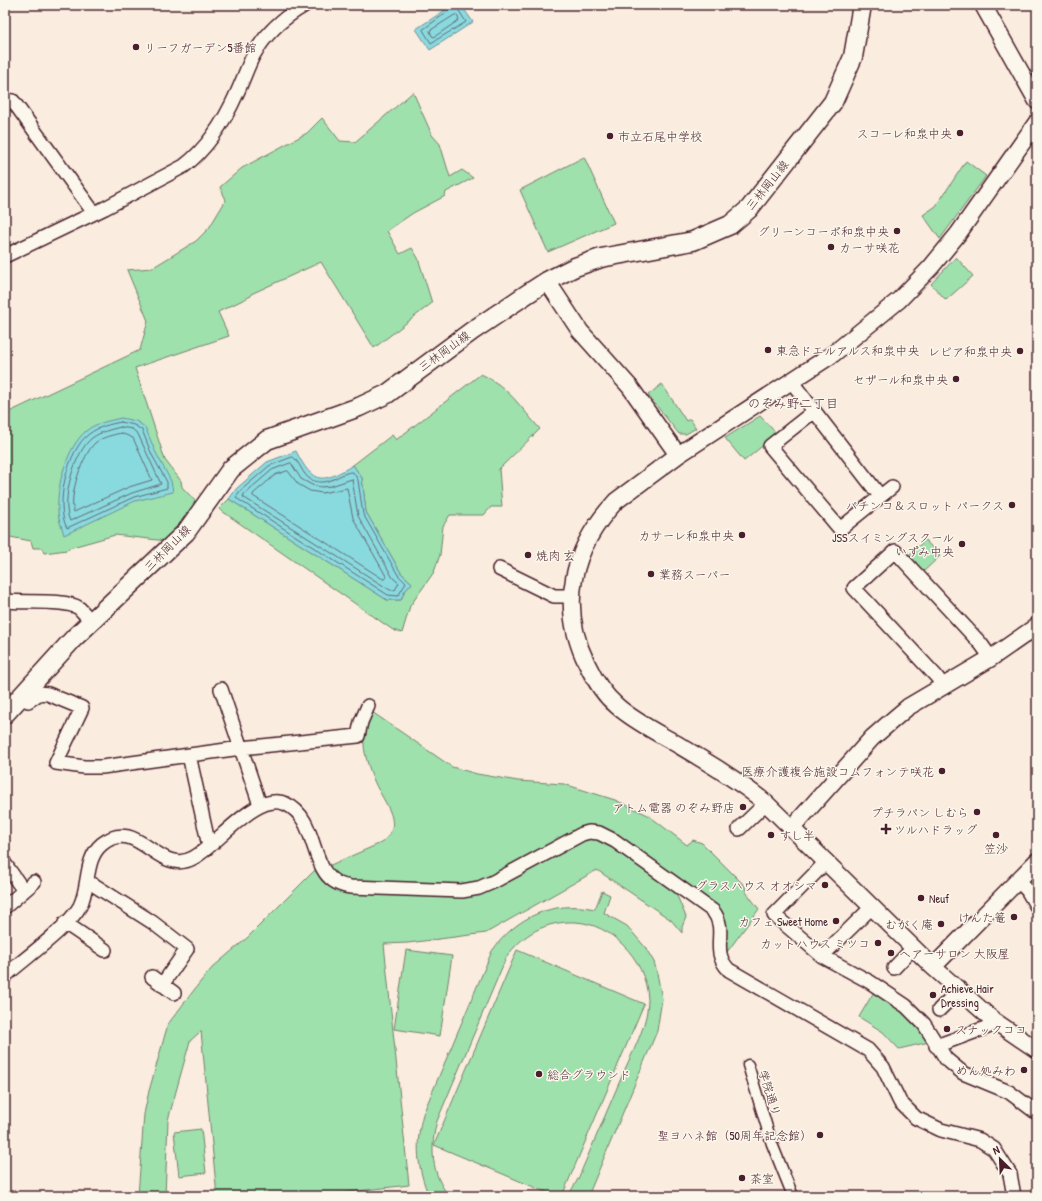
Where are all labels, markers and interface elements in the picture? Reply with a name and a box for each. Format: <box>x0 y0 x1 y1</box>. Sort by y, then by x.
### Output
place label: リーフガーデン5番館 <box>144 39 257 56</box>
marker: リーフガーデン5番館 <box>131 42 141 52</box>
place label: スコーレ和泉中央 <box>856 125 952 142</box>
place label: 市立石尾中学校 <box>618 128 702 145</box>
marker: スコーレ和泉中央 <box>955 128 965 138</box>
marker: 市立石尾中学校 <box>605 131 615 141</box>
street label: 三林岡山線 <box>742 156 792 214</box>
place label: グリーンコーポ和泉中央 <box>758 223 889 240</box>
marker: グリーンコーポ和泉中央 <box>892 226 902 236</box>
place label: カーサ咲花 <box>839 239 899 256</box>
marker: カーサ咲花 <box>826 242 836 252</box>
street label: 三林岡山線 <box>415 326 473 376</box>
place label: 東急ドエルアルス和泉中央 <box>776 342 919 359</box>
place label: レピア和泉中央 <box>928 343 1012 360</box>
marker: 東急ドエルアルス和泉中央 <box>763 345 773 355</box>
marker: レピア和泉中央 <box>1015 346 1025 356</box>
place label: セザール和泉中央 <box>853 371 948 388</box>
marker: セザール和泉中央 <box>951 374 961 384</box>
district label: のぞみ野二丁目 <box>747 394 839 412</box>
place label: パチンコ＆スロット パークス <box>845 497 1004 514</box>
marker: パチンコ＆スロット パークス <box>1007 500 1017 510</box>
street label: 三林岡山線 <box>140 521 194 575</box>
place label: カサーレ和泉中央 <box>638 527 734 544</box>
place label: JSSスイミングスクール いずみ中央 <box>832 529 954 560</box>
marker: カサーレ和泉中央 <box>737 530 747 540</box>
marker: JSSスイミングスクール いずみ中央 <box>957 539 967 549</box>
place label: 焼肉 玄 <box>536 547 575 564</box>
marker: 焼肉 玄 <box>523 550 533 560</box>
place label: 業務スーパー <box>659 566 731 583</box>
marker: 業務スーパー <box>646 569 656 579</box>
place label: 医療介護複合施設コムフォンテ咲花 <box>742 763 934 780</box>
marker: 医療介護複合施設コムフォンテ咲花 <box>937 766 947 776</box>
place label: アトム電器 のぞみ野店 <box>612 799 735 816</box>
marker: アトム電器 のぞみ野店 <box>738 802 748 812</box>
place label: プチラパン しむら <box>871 804 969 821</box>
marker: プチラパン しむら <box>972 807 982 817</box>
place label: ツルハドラッグ <box>894 821 978 838</box>
marker: ツルハドラッグ <box>881 824 891 834</box>
place label: すし半 <box>779 827 815 844</box>
marker: すし半 <box>766 830 776 840</box>
marker: 笠沙 <box>991 830 1001 840</box>
place label: 笠沙 <box>984 840 1008 857</box>
place label: グラスハウス オオシマ <box>695 877 817 894</box>
marker: グラスハウス オオシマ <box>820 880 830 890</box>
place label: Neuf <box>929 890 950 907</box>
marker: Neuf <box>916 893 926 903</box>
place label: けんた篭 <box>958 909 1006 926</box>
marker: けんた篭 <box>1009 912 1019 922</box>
place label: カフェ Sweet Home <box>738 913 828 930</box>
marker: カフェ Sweet Home <box>831 916 841 926</box>
place label: むがく庵 <box>885 916 933 933</box>
marker: むがく庵 <box>936 919 946 929</box>
place label: カットハウス ミツコ <box>760 935 870 952</box>
marker: カットハウス ミツコ <box>873 938 883 948</box>
place label: ヘアーサロン 大阪屋 <box>899 945 1010 962</box>
marker: ヘアーサロン 大阪屋 <box>886 948 896 958</box>
place label: Achieve Hair Dressing <box>941 980 994 1011</box>
marker: Achieve Hair Dressing <box>928 990 938 1000</box>
place label: スナックココ <box>955 1021 1027 1038</box>
marker: スナックココ <box>942 1024 952 1034</box>
place label: めん処みわ <box>956 1062 1016 1079</box>
marker: めん処みわ <box>1019 1065 1029 1075</box>
place label: 総合グラウンド <box>547 1066 631 1083</box>
street label: 学院通り <box>755 1068 785 1118</box>
marker: 総合グラウンド <box>534 1069 544 1079</box>
place label: 聖ヨハネ館（50周年記念館） <box>658 1127 812 1144</box>
marker: 聖ヨハネ館（50周年記念館） <box>815 1130 825 1140</box>
north arrow <box>980 1139 1020 1179</box>
text: N <box>990 1142 1002 1157</box>
place label: 茶室 <box>750 1170 774 1187</box>
marker: 茶室 <box>737 1173 747 1183</box>

